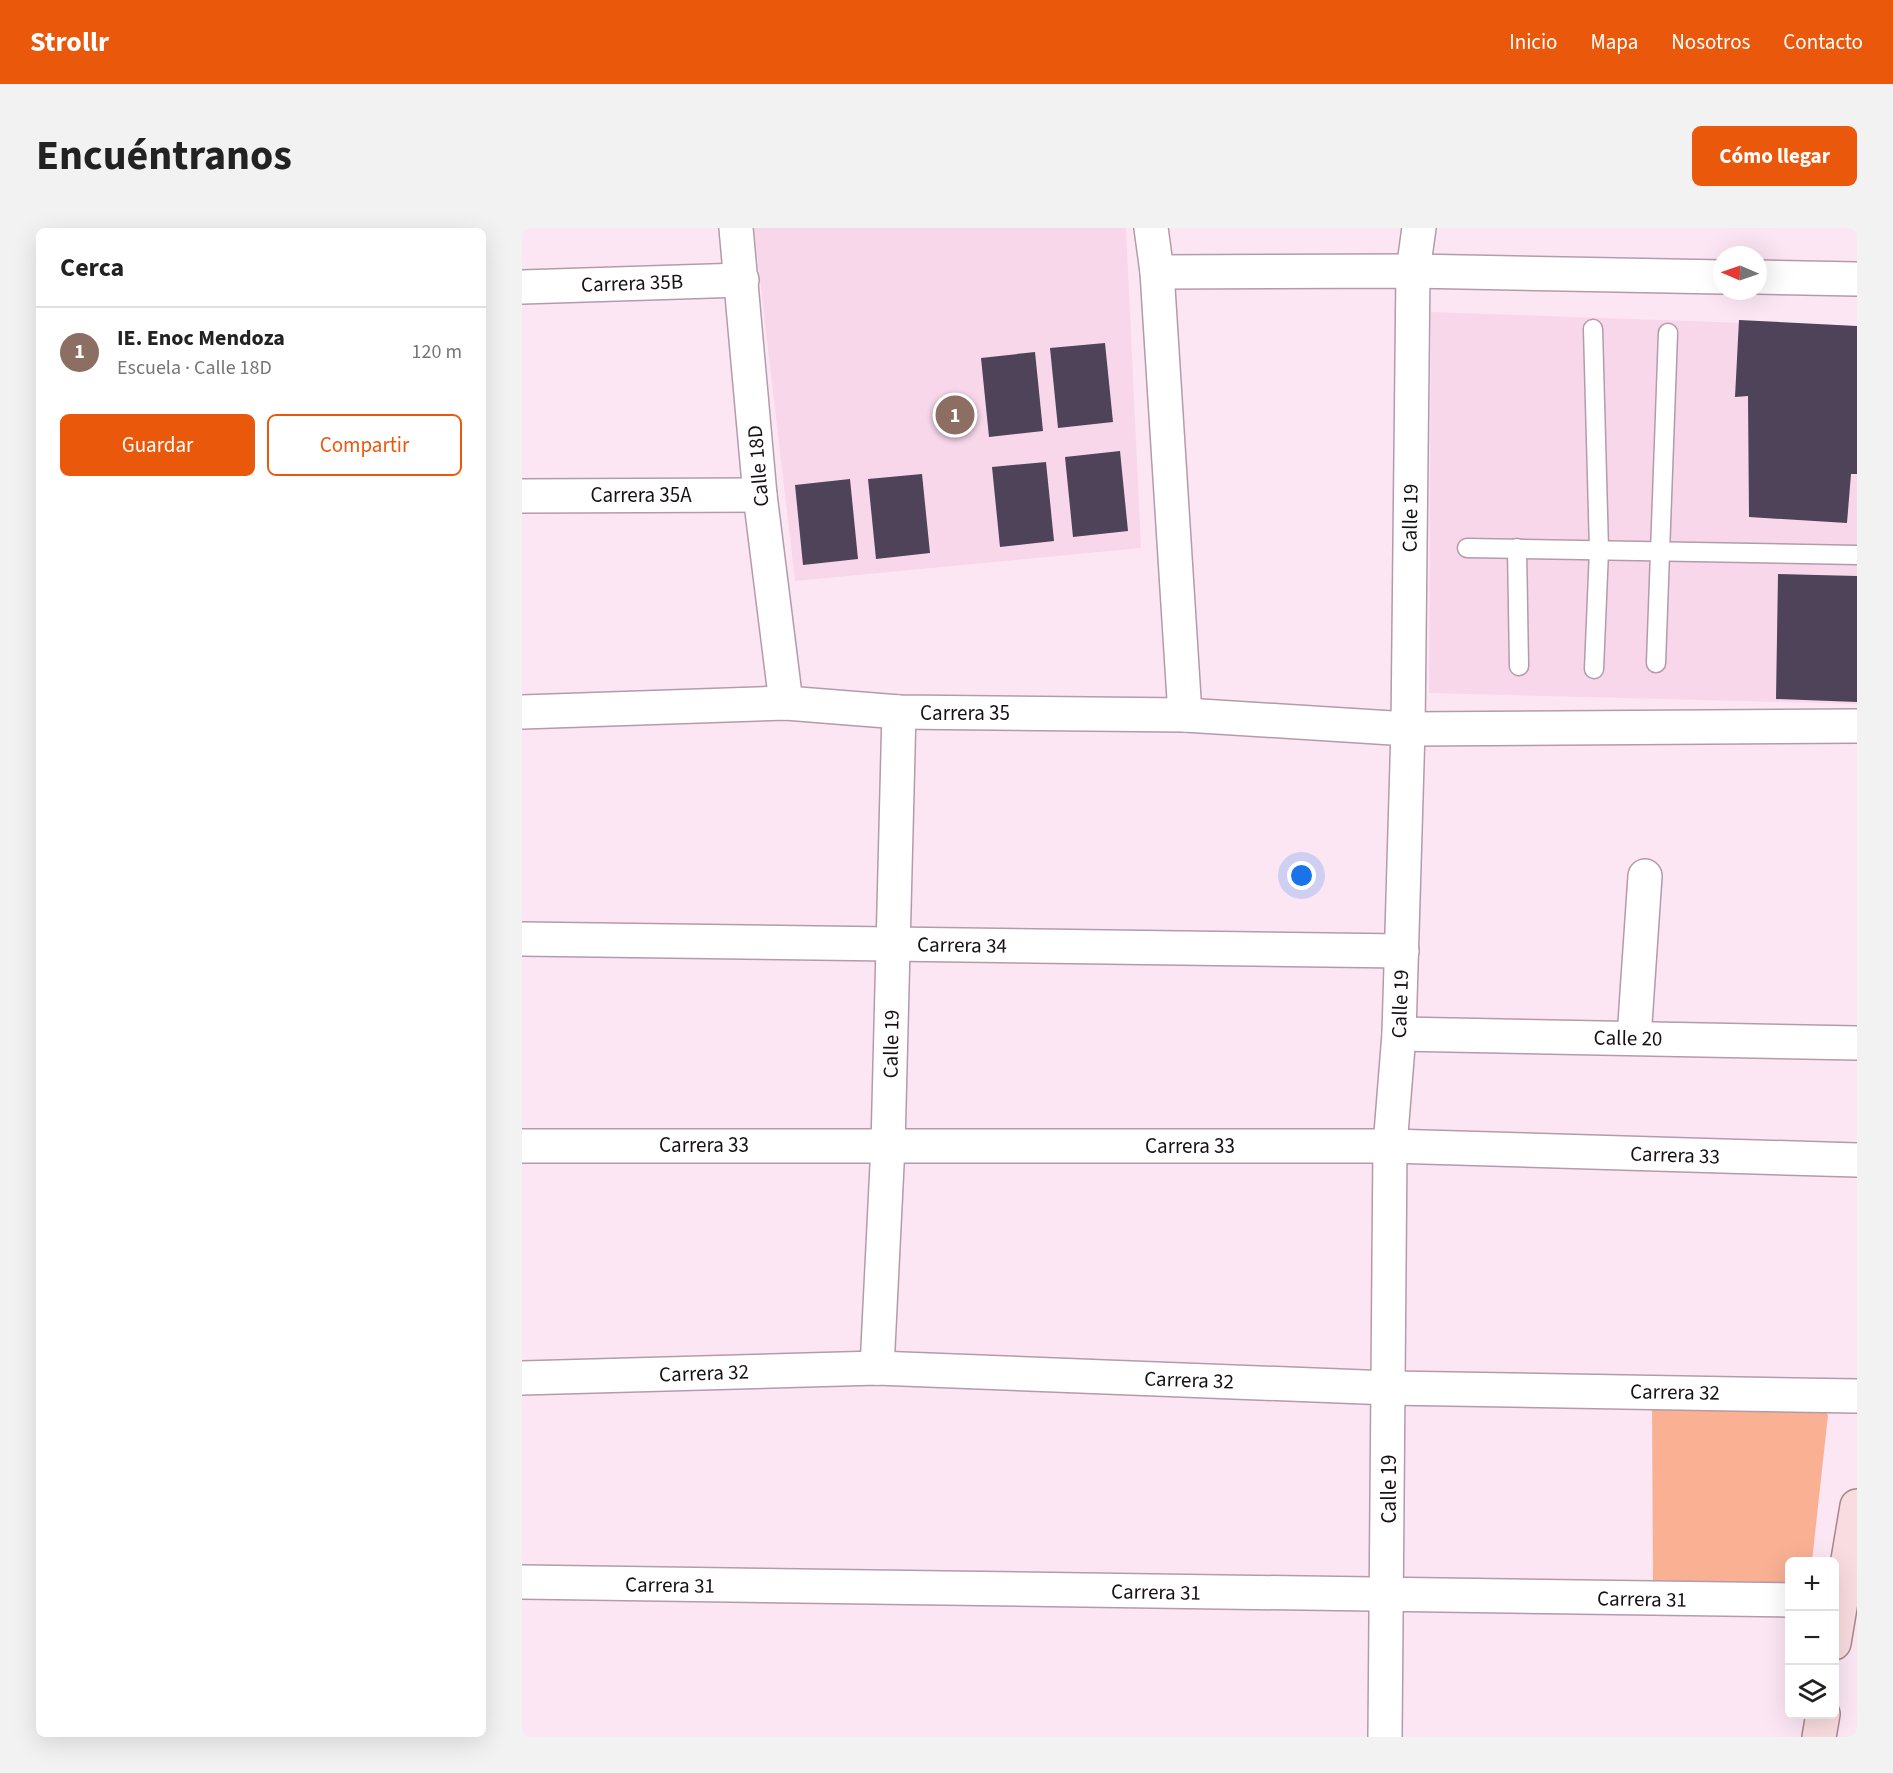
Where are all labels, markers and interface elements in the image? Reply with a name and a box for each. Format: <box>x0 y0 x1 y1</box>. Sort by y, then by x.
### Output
text: Strollr <box>30 22 109 62</box>
text: Inicio <box>1509 27 1557 57</box>
text: Mapa <box>1590 27 1638 57</box>
text: Nosotros <box>1671 27 1750 57</box>
text: Contacto <box>1783 27 1863 57</box>
text: Encuéntranos <box>36 126 292 186</box>
button: Cómo llegar <box>1692 126 1857 186</box>
north arrow <box>1713 246 1767 300</box>
text: Cerca <box>60 249 124 286</box>
street label: Carrera 35B <box>580 266 684 300</box>
text: IE. Enoc Mendoza <box>117 322 285 354</box>
text: 1 <box>74 338 85 366</box>
text: 120 m <box>412 338 462 366</box>
text: Escuela · Calle 18D <box>117 354 272 382</box>
pin: 1 <box>936 392 974 438</box>
button: Guardar <box>60 414 255 476</box>
button: Compartir <box>267 414 462 476</box>
street label: Calle 18D <box>739 424 777 508</box>
street label: Carrera 35A <box>590 480 692 510</box>
street label: Calle 19 <box>1394 483 1426 553</box>
street label: Carrera 35 <box>920 698 1010 728</box>
your location <box>1287 861 1316 890</box>
street label: Carrera 34 <box>917 929 1007 961</box>
street label: Calle 19 <box>1384 969 1416 1039</box>
street label: Calle 19 <box>875 1009 907 1079</box>
street label: Calle 20 <box>1593 1022 1663 1054</box>
street label: Carrera 33 <box>659 1130 749 1160</box>
street label: Carrera 33 <box>1145 1131 1235 1161</box>
street label: Carrera 33 <box>1630 1138 1720 1172</box>
street label: Carrera 32 <box>659 1356 749 1390</box>
street label: Carrera 32 <box>1144 1363 1234 1397</box>
street label: Carrera 32 <box>1630 1376 1720 1408</box>
street label: Calle 19 <box>1374 1455 1404 1523</box>
map controls <box>1785 1557 1839 1719</box>
button: + <box>1785 1557 1839 1611</box>
street label: Carrera 31 <box>625 1569 715 1601</box>
street label: Carrera 31 <box>1111 1576 1201 1608</box>
street label: Carrera 31 <box>1597 1583 1687 1615</box>
button: − <box>1785 1611 1839 1665</box>
button: layers <box>1785 1665 1839 1719</box>

